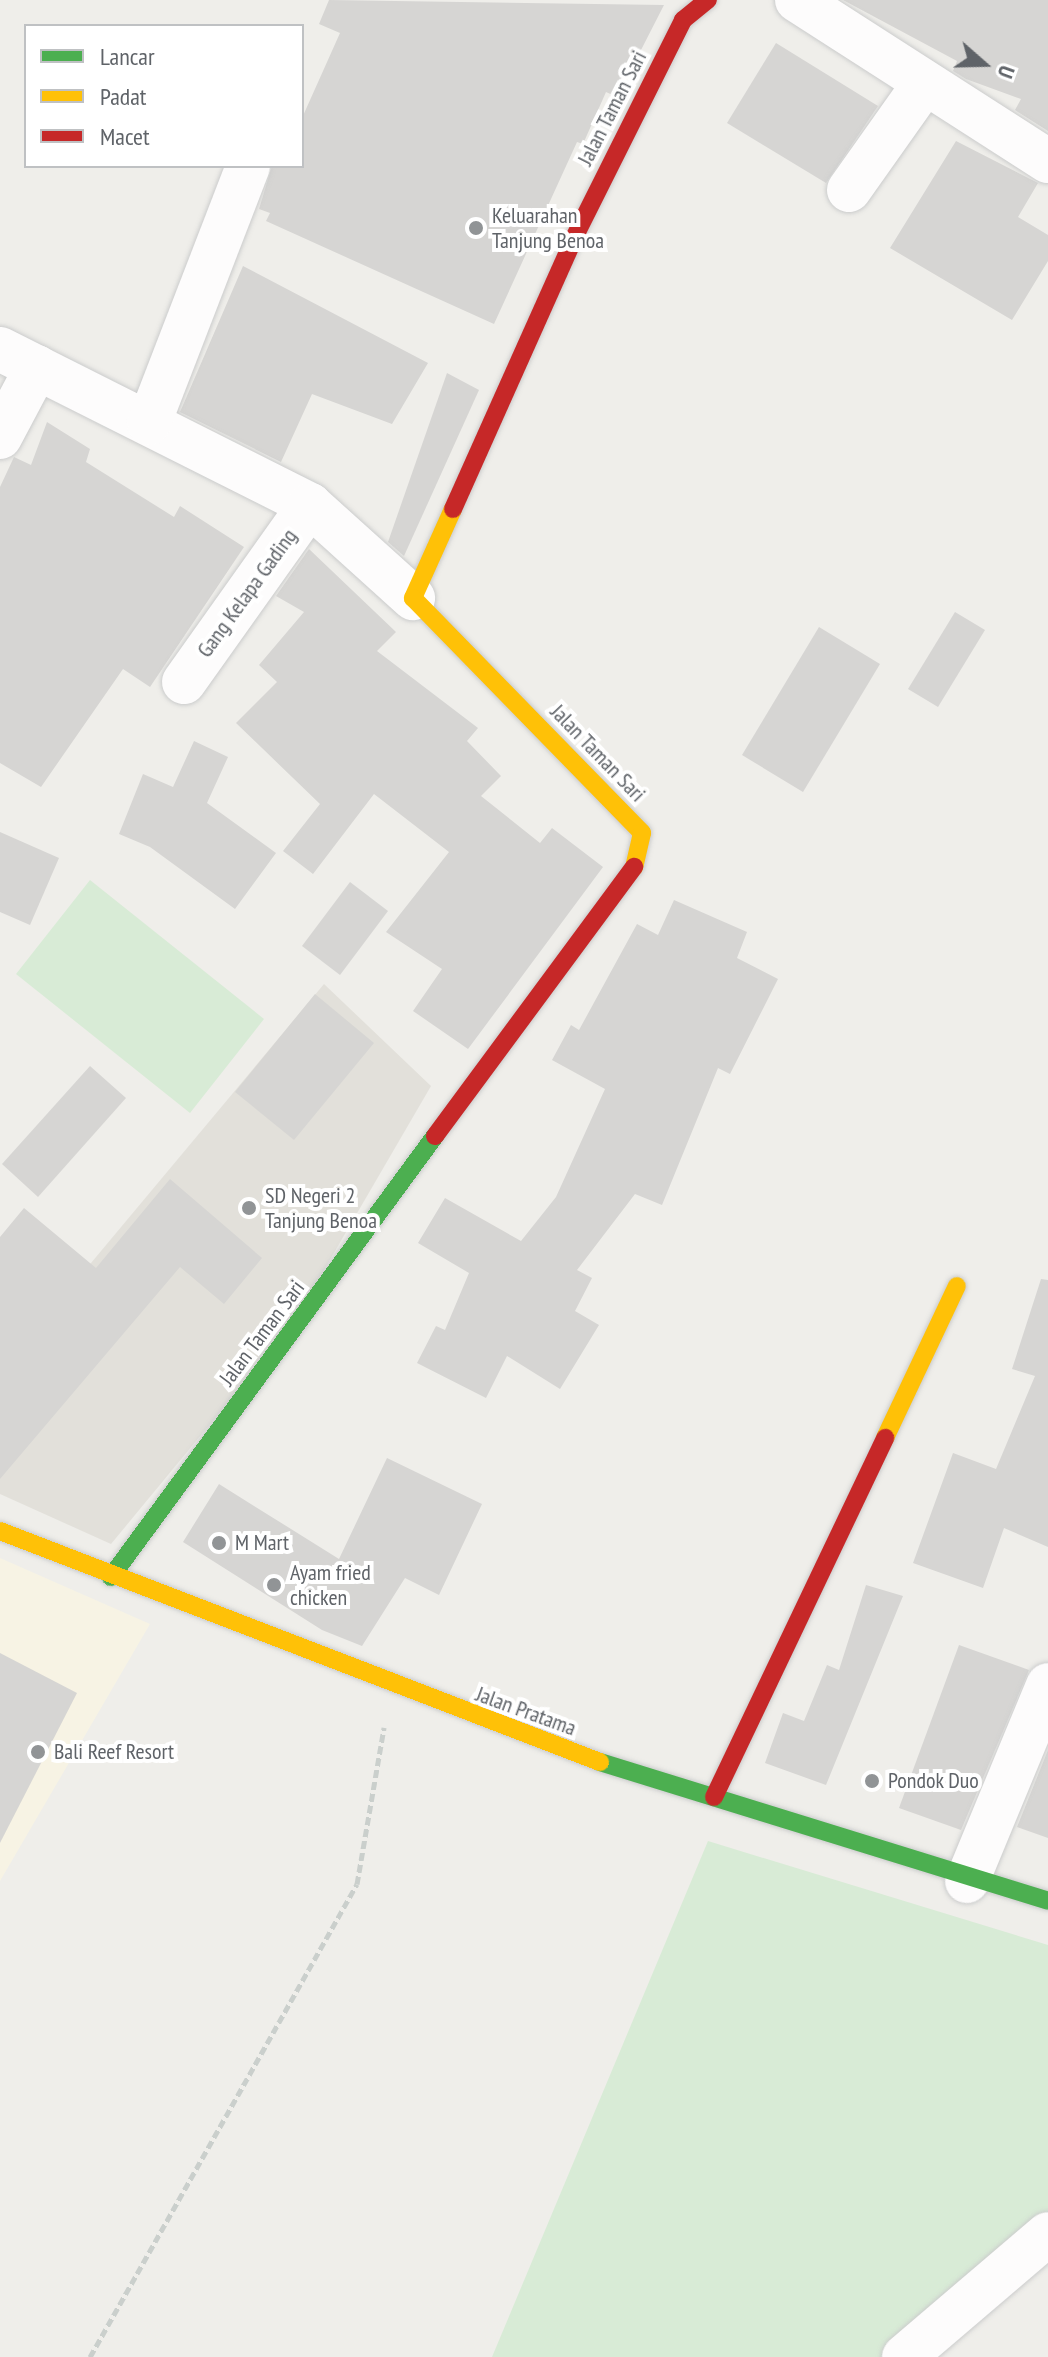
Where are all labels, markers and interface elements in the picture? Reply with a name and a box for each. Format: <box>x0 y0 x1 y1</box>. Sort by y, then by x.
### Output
legend <box>24 24 304 168</box>
north arrow <box>944 24 1024 104</box>
text: Lancar <box>100 41 154 72</box>
street label: Jalan Taman Sari <box>572 46 652 170</box>
text: U <box>991 62 1022 82</box>
text: Padat <box>100 81 146 112</box>
text: Macet <box>100 121 150 152</box>
place label: Keluarahan Tanjung Benoa <box>492 202 604 254</box>
marker: Keluarahan Tanjung Benoa <box>467 219 485 237</box>
street label: Gang Kelapa Gading <box>191 524 303 662</box>
street label: Jalan Taman Sari <box>545 699 651 807</box>
place label: SD Negeri 2 Tanjung Benoa <box>265 1182 377 1234</box>
marker: SD Negeri 2 Tanjung Benoa <box>240 1199 258 1217</box>
street label: Jalan Taman Sari <box>214 1275 310 1391</box>
place label: M Mart <box>235 1530 289 1556</box>
marker: M Mart <box>210 1534 228 1552</box>
place label: Ayam fried chicken <box>290 1559 371 1610</box>
marker: Ayam fried chicken <box>265 1576 283 1594</box>
street label: Jalan Pratama <box>472 1681 580 1741</box>
place label: Bali Reef Resort <box>54 1739 174 1765</box>
marker: Bali Reef Resort <box>29 1743 47 1761</box>
place label: Pondok Duo <box>888 1768 979 1794</box>
marker: Pondok Duo <box>863 1772 881 1790</box>

